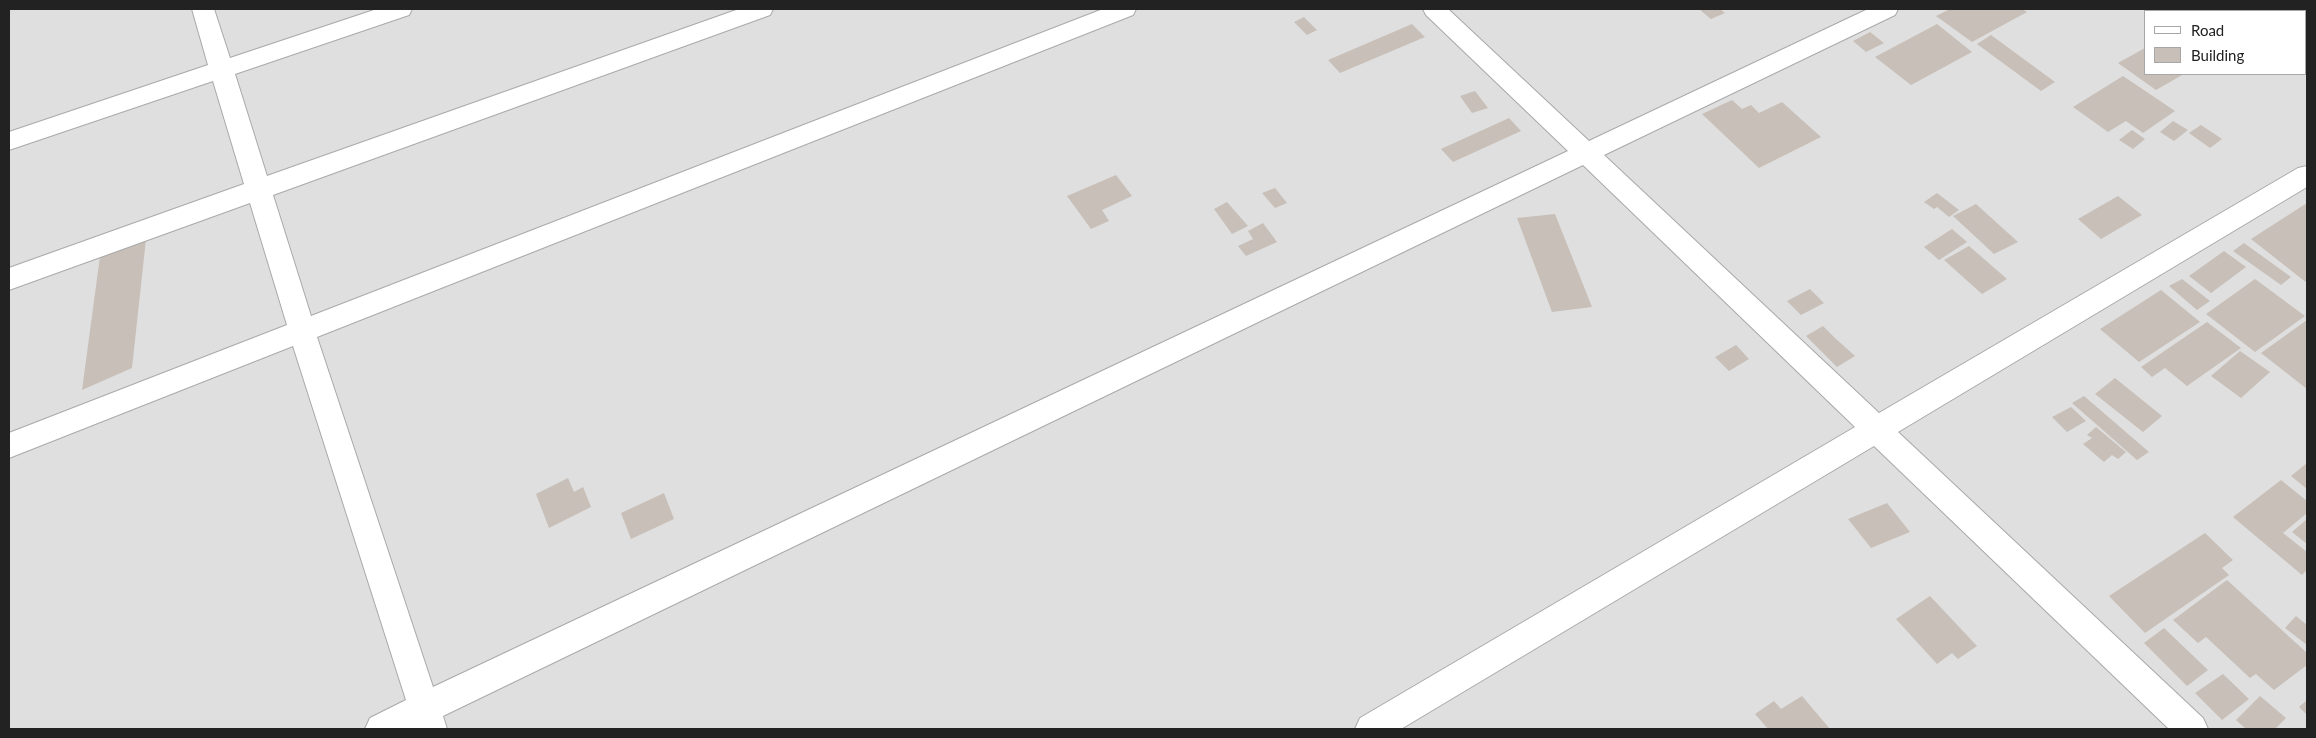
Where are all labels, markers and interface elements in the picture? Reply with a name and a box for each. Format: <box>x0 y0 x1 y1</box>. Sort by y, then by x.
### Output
legend <box>2144 10 2306 75</box>
text: Road <box>2191 21 2224 39</box>
text: Building <box>2191 46 2244 64</box>

